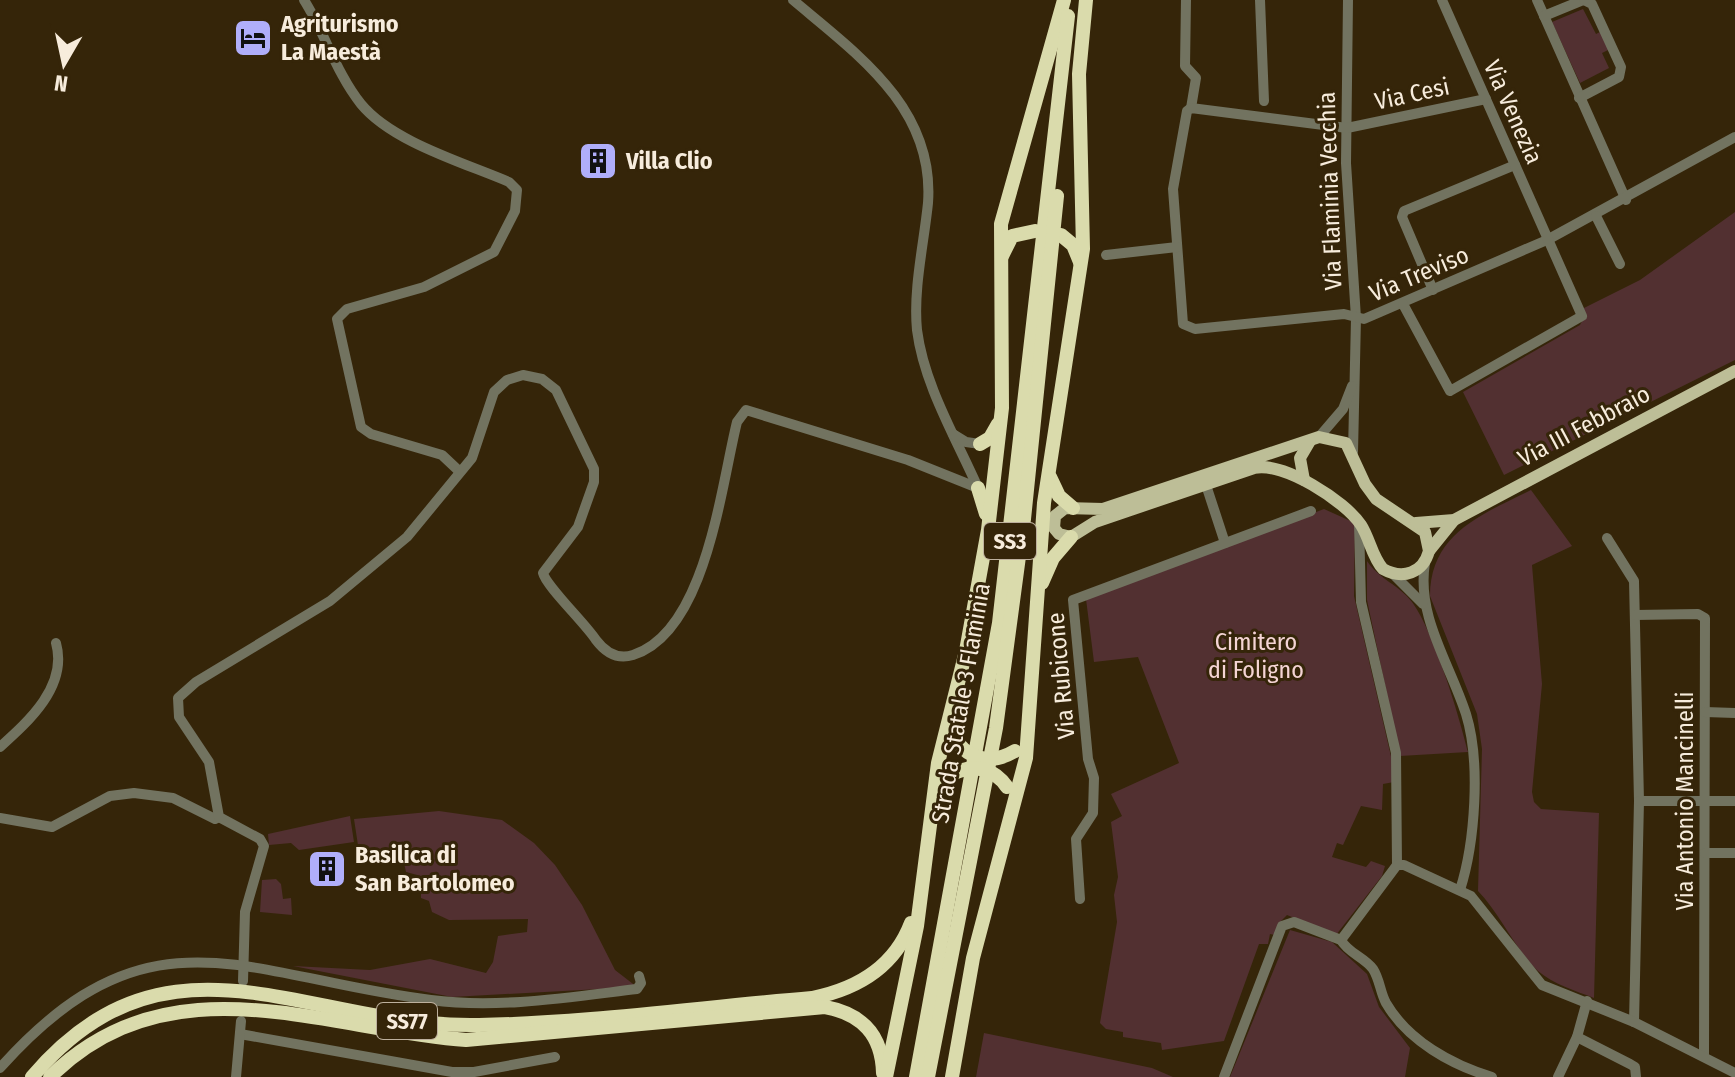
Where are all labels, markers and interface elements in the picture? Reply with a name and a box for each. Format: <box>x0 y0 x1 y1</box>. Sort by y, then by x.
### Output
place label: Agriturismo La Maestà <box>280 10 399 66</box>
hotel icon: Agriturismo La Maestà <box>232 17 274 59</box>
north arrow <box>24 24 104 104</box>
street label: Via Venezia <box>1478 56 1548 168</box>
text: N <box>52 69 70 98</box>
street label: Via Cesi <box>1372 72 1452 116</box>
street label: Via Flaminia Vecchia <box>1313 91 1347 291</box>
building icon: Villa Clio <box>577 140 619 182</box>
place label: Villa Clio <box>625 147 713 175</box>
street label: Via Treviso <box>1365 241 1473 307</box>
street label: Via III Febbraio <box>1513 380 1655 472</box>
road number: SS3 <box>984 523 1036 559</box>
street label: Strada Statale 3 Flaminia <box>926 581 996 825</box>
street label: Via Rubicone <box>1042 611 1080 741</box>
park label: Cimitero di Foligno <box>1208 628 1304 684</box>
street label: Via Antonio Mancinelli <box>1671 691 1699 911</box>
place label: Basilica di San Bartolomeo <box>355 841 515 897</box>
building icon: Basilica di San Bartolomeo <box>306 848 348 890</box>
road number: SS77 <box>377 1003 437 1039</box>

